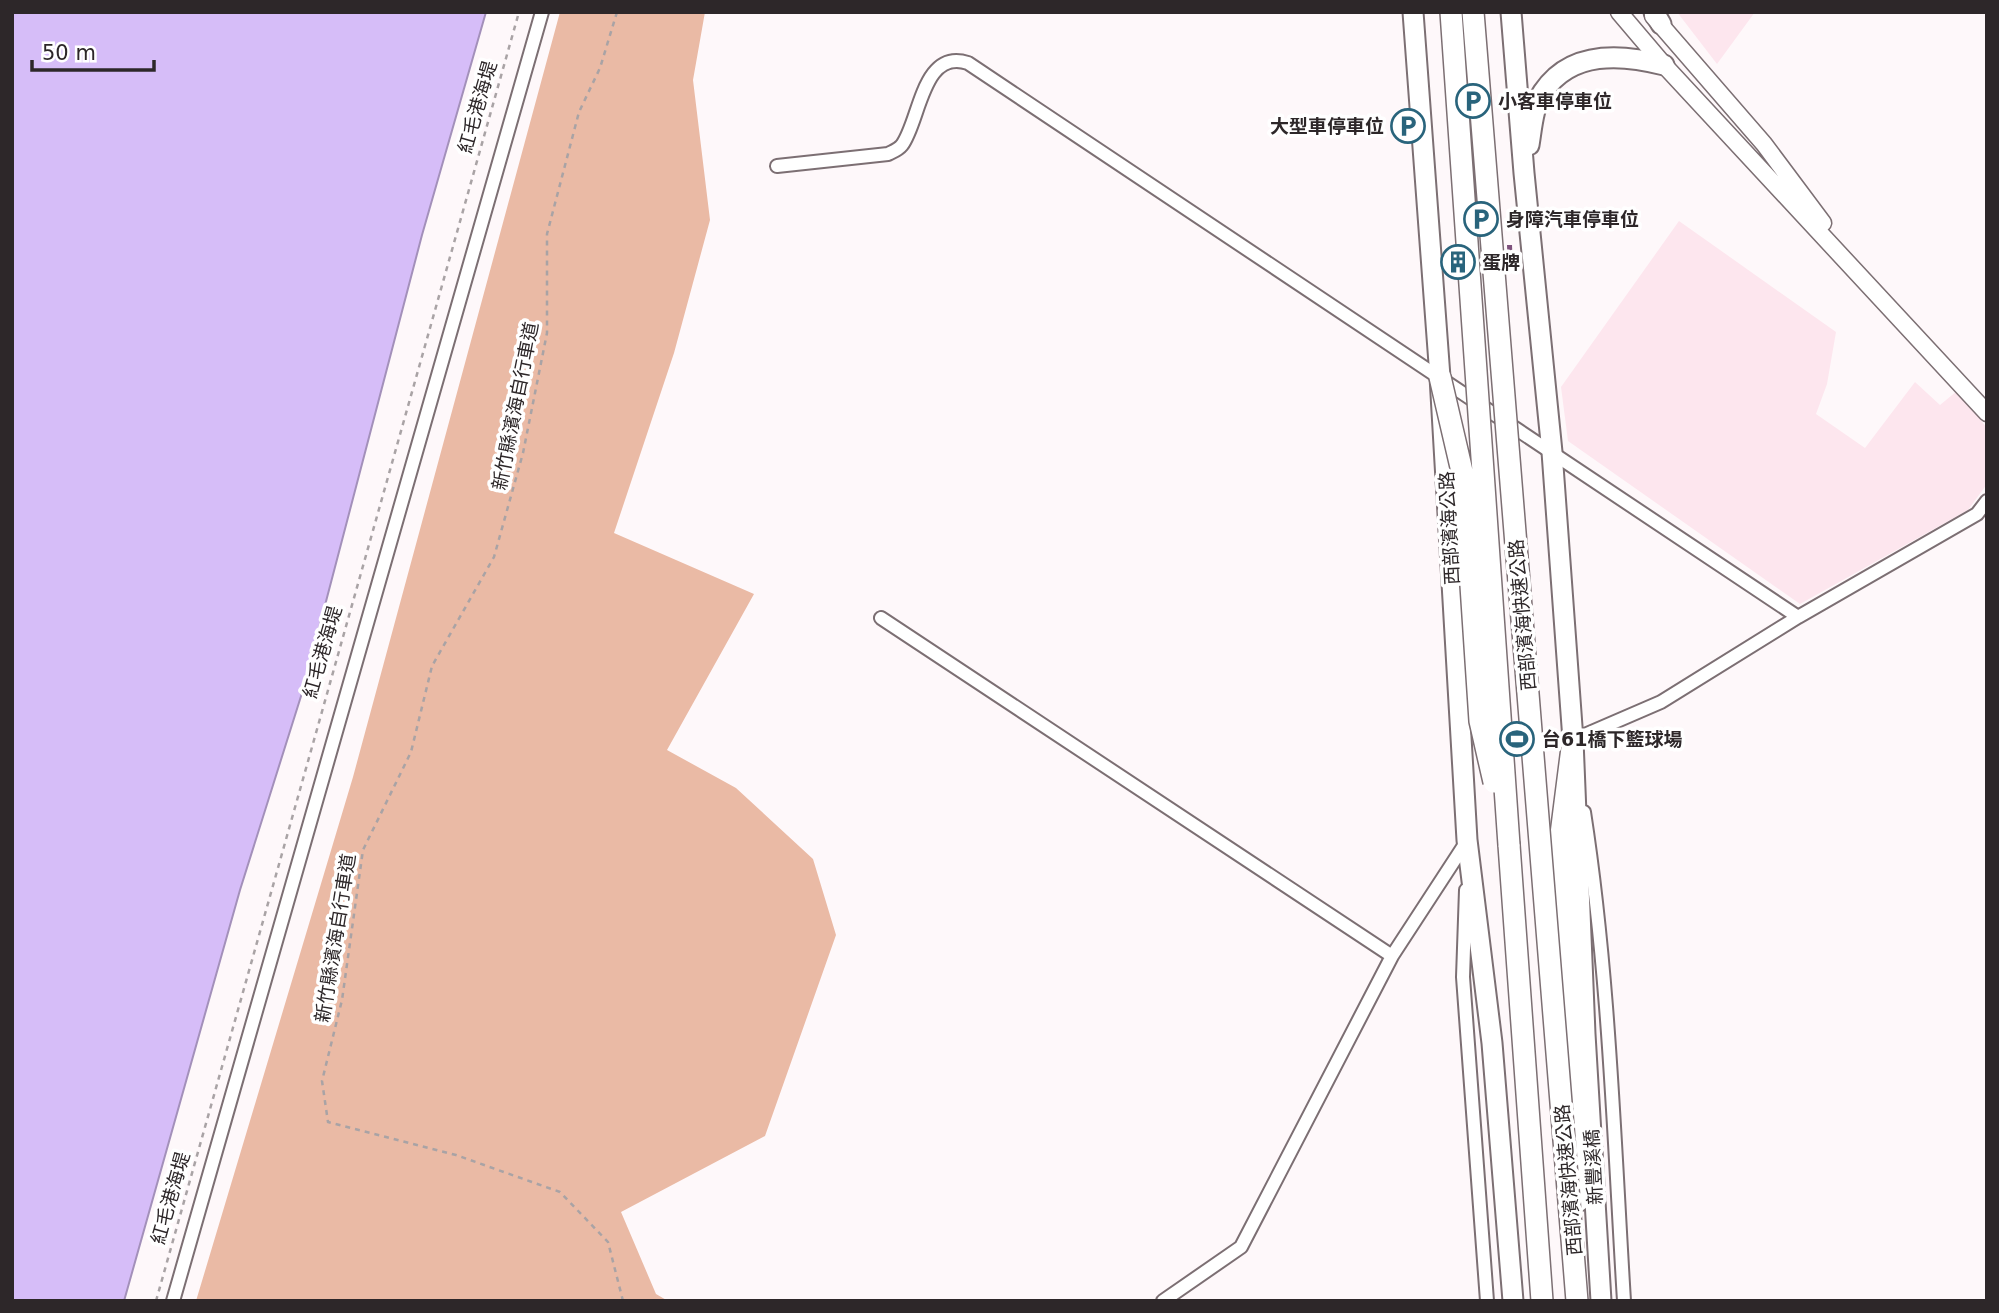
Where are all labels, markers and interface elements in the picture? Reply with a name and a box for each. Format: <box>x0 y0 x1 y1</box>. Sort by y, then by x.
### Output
scale bar <box>32 28 154 72</box>
text: 50 m <box>42 41 96 65</box>
street label: 紅毛港海堤 <box>453 58 501 156</box>
parking icon: 小客車停車位 <box>1454 82 1492 120</box>
place label: 小客車停車位 <box>1498 90 1612 112</box>
parking icon: 大型車停車位 <box>1389 107 1427 145</box>
place label: 大型車停車位 <box>1270 115 1384 137</box>
parking icon: 身障汽車停車位 <box>1462 200 1500 238</box>
place label: 身障汽車停車位 <box>1506 208 1639 230</box>
building icon: 蛋牌 <box>1439 243 1477 281</box>
place label: 蛋牌 <box>1482 251 1520 273</box>
street label: 新竹縣濱海自行車道 <box>488 320 542 492</box>
street label: 西部濱海公路 <box>1435 470 1463 586</box>
street label: 西部濱海快速公路 <box>1504 538 1540 692</box>
street label: 紅毛港海堤 <box>298 603 346 701</box>
sports icon: 台61橋下籃球場 <box>1498 720 1536 758</box>
place label: 台61橋下籃球場 <box>1542 728 1682 750</box>
street label: 新竹縣濱海自行車道 <box>311 852 359 1024</box>
street label: 西部濱海快速公路 <box>1550 1103 1586 1257</box>
street label: 新豐溪橋 <box>1580 1128 1606 1206</box>
street label: 紅毛港海堤 <box>146 1149 194 1247</box>

